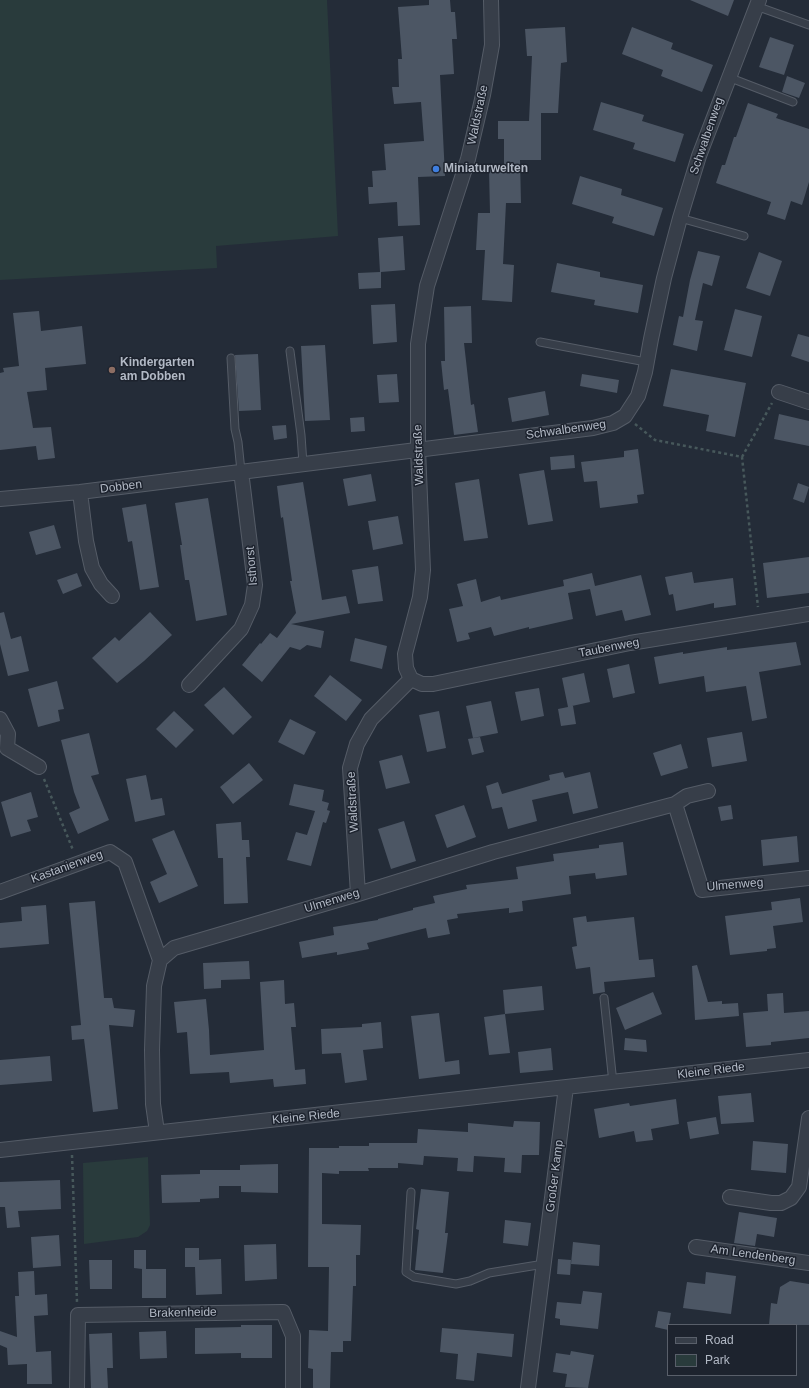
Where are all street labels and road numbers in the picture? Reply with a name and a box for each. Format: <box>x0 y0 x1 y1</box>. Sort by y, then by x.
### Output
street label: Waldstraße <box>465 84 491 146</box>
street label: Schwalbenweg <box>687 95 727 177</box>
street label: Schwalbenweg <box>525 417 607 443</box>
street label: Waldstraße <box>411 424 427 486</box>
street label: Dobben <box>99 477 143 497</box>
street label: Isthorst <box>243 546 261 586</box>
street label: Taubenweg <box>577 635 641 661</box>
street label: Waldstraße <box>344 771 362 833</box>
street label: Kastanienweg <box>29 847 105 887</box>
street label: Ulmenweg <box>706 875 764 895</box>
street label: Ulmenweg <box>303 886 361 916</box>
street label: Kleine Riede <box>676 1060 746 1082</box>
street label: Kleine Riede <box>271 1106 341 1128</box>
street label: Großer Kamp <box>543 1139 567 1213</box>
street label: Am Lendenberg <box>710 1242 796 1268</box>
street label: Brakenheide <box>149 1305 217 1321</box>

